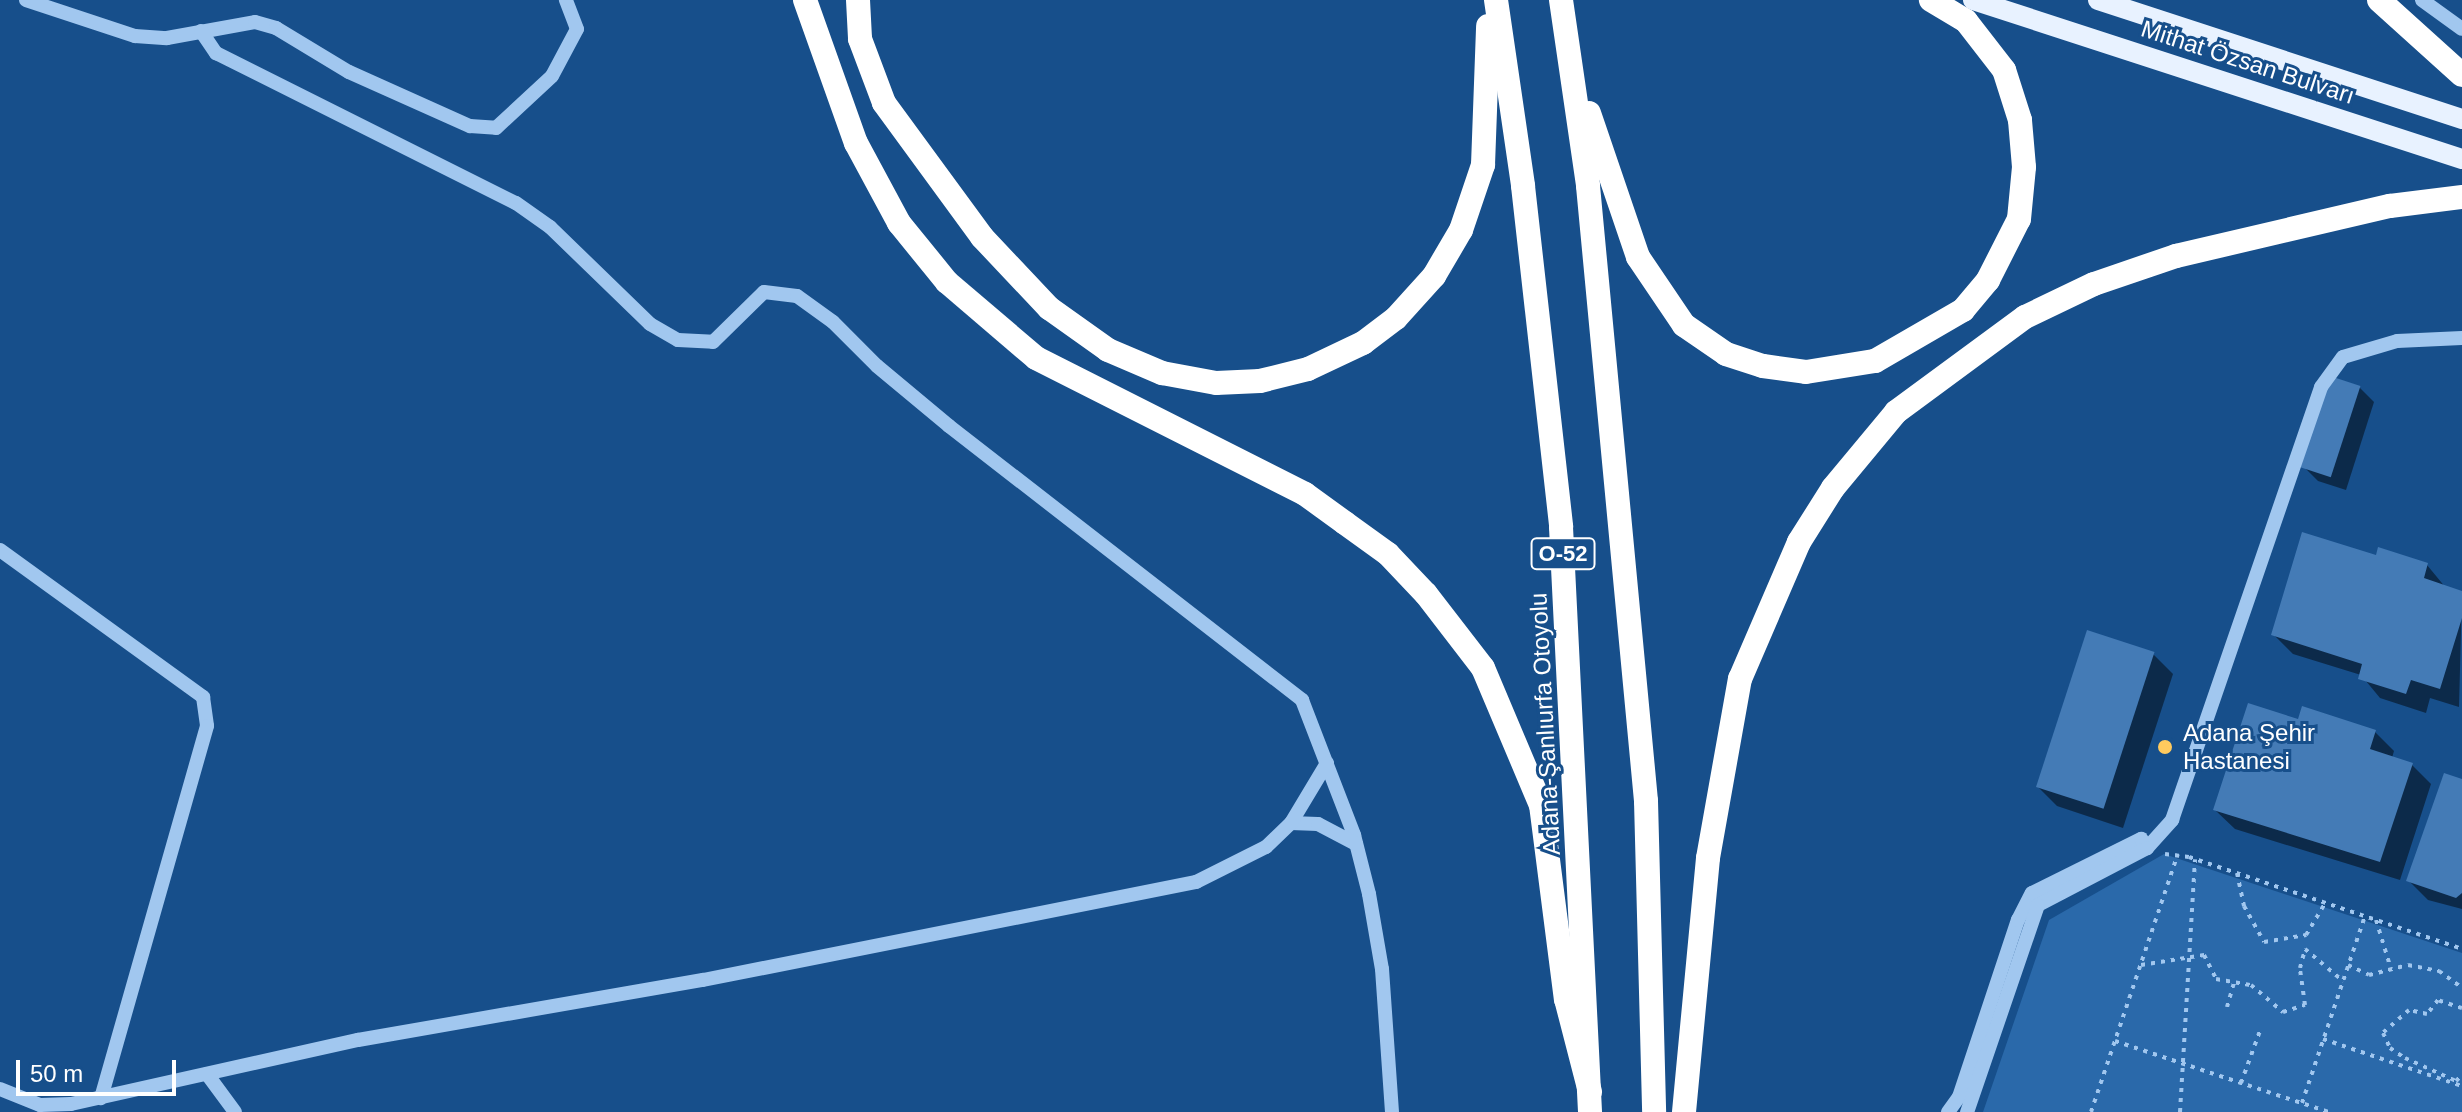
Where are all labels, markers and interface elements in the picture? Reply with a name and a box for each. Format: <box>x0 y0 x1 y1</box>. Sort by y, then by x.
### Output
street label: Mithat Özsan Bulvarı <box>2138 14 2358 110</box>
road number: O-52 <box>1529 536 1597 572</box>
street label: Adana-Şanlıurfa Otoyolu <box>1524 592 1566 856</box>
place label: Adana Şehir Hastanesi <box>2183 719 2315 775</box>
marker: Adana Şehir Hastanesi <box>2154 736 2176 758</box>
scale bar <box>20 1044 180 1094</box>
text: 50 m <box>30 1060 83 1087</box>

